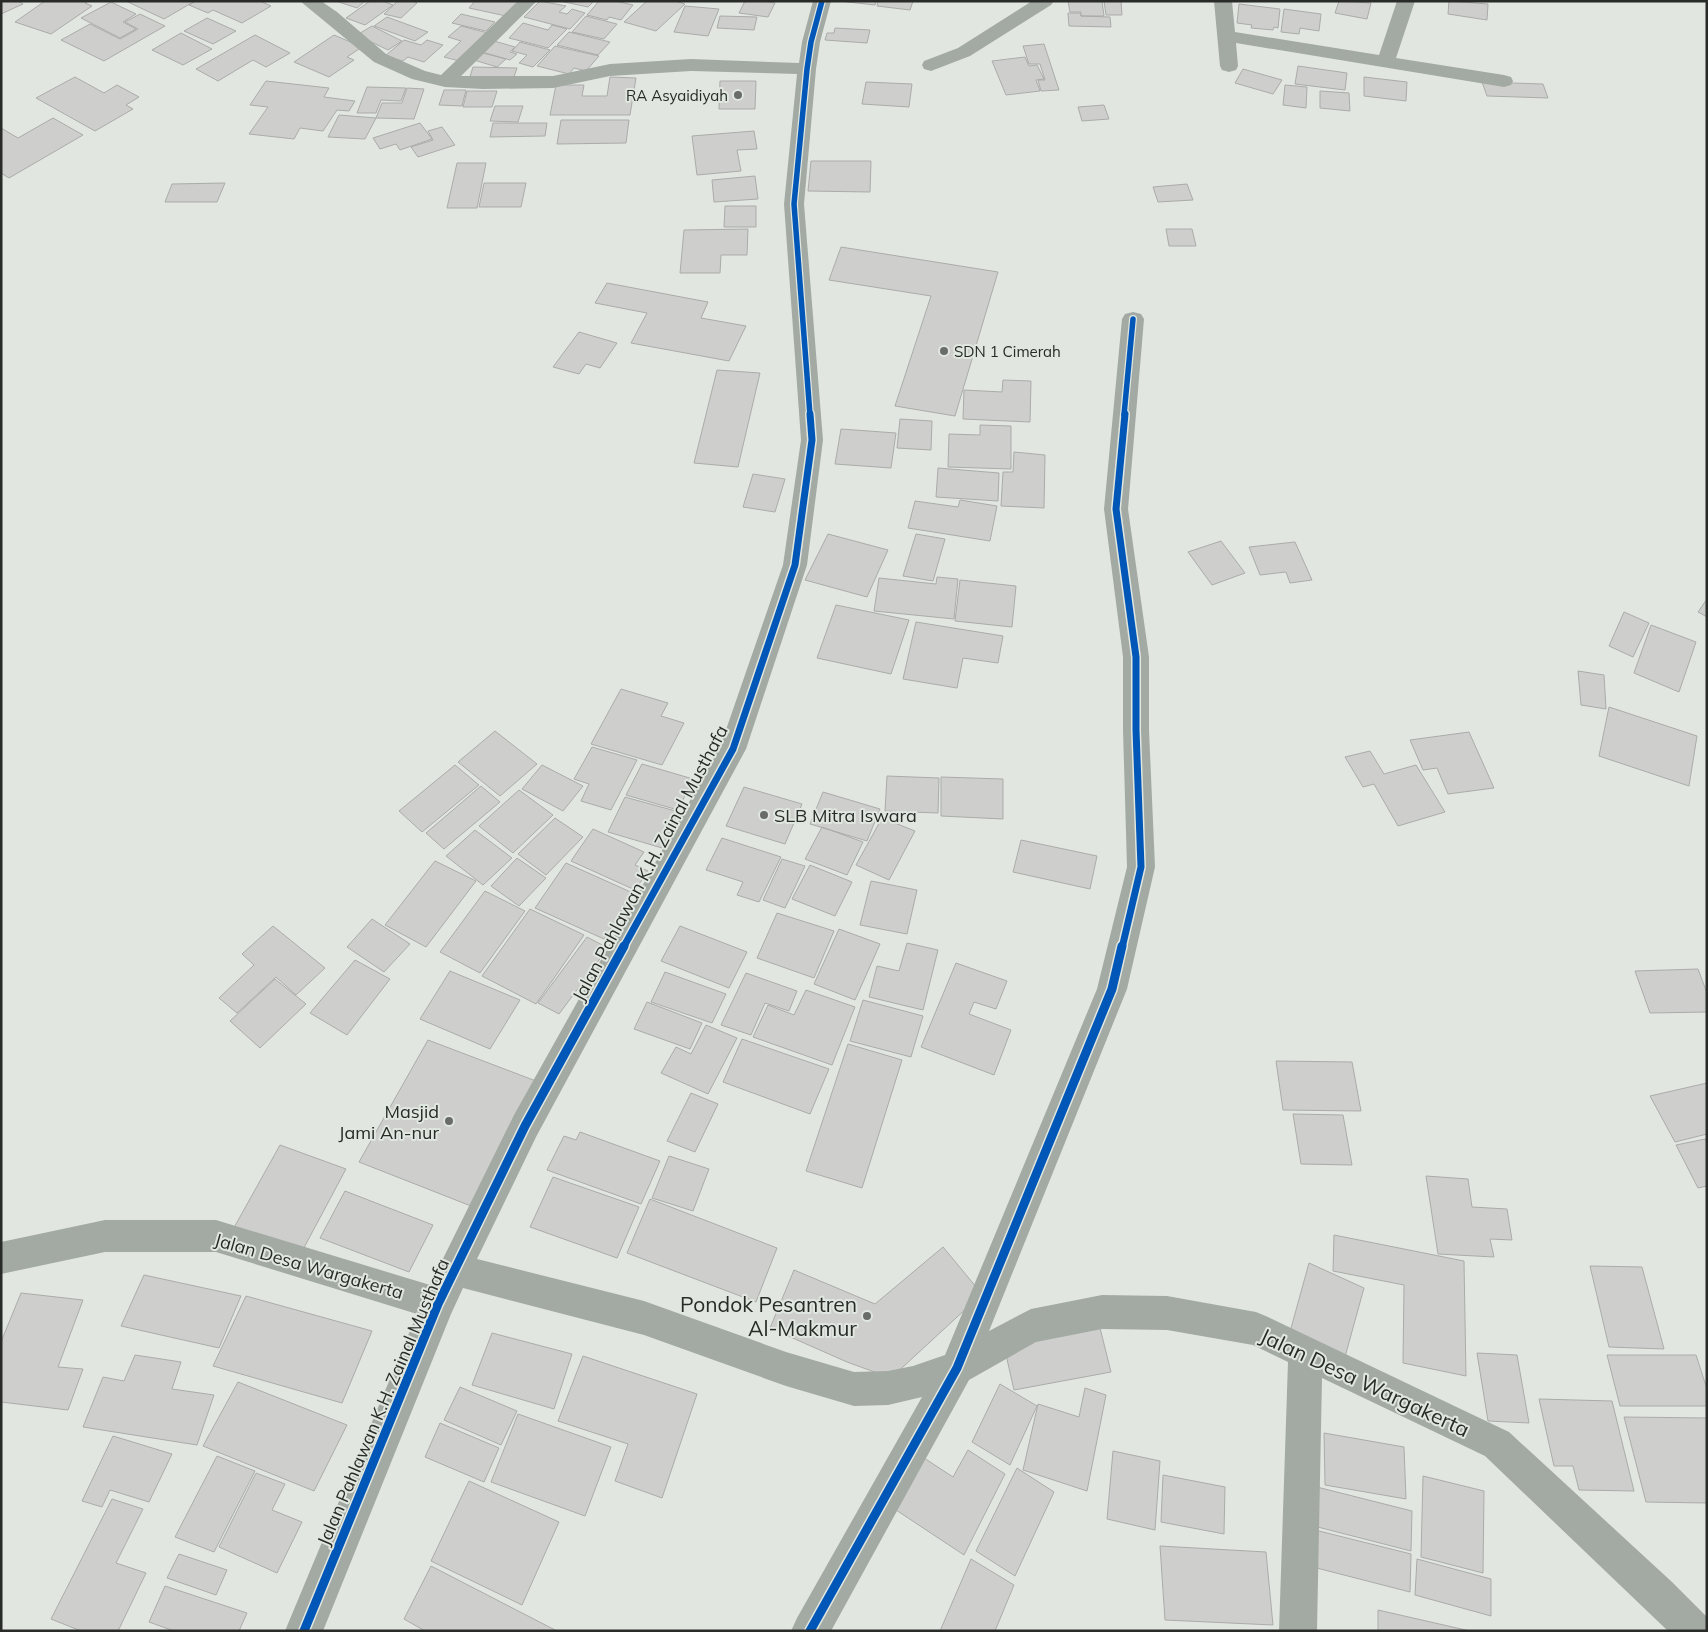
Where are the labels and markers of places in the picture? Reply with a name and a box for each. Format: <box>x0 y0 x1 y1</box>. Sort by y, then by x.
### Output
place label: RA Asyaidiyah <box>626 86 728 105</box>
marker: RA Asyaidiyah <box>732 89 744 101</box>
place label: SDN 1 Cimerah <box>954 342 1061 361</box>
marker: SDN 1 Cimerah <box>938 345 950 357</box>
place label: SLB Mitra Iswara <box>774 804 917 827</box>
marker: SLB Mitra Iswara <box>758 809 770 821</box>
place label: Masjid Jami An-nur <box>339 1100 439 1144</box>
marker: Masjid Jami An-nur <box>443 1115 455 1127</box>
place label: Pondok Pesantren Al-Makmur <box>680 1291 857 1341</box>
marker: Pondok Pesantren Al-Makmur <box>861 1310 873 1322</box>

